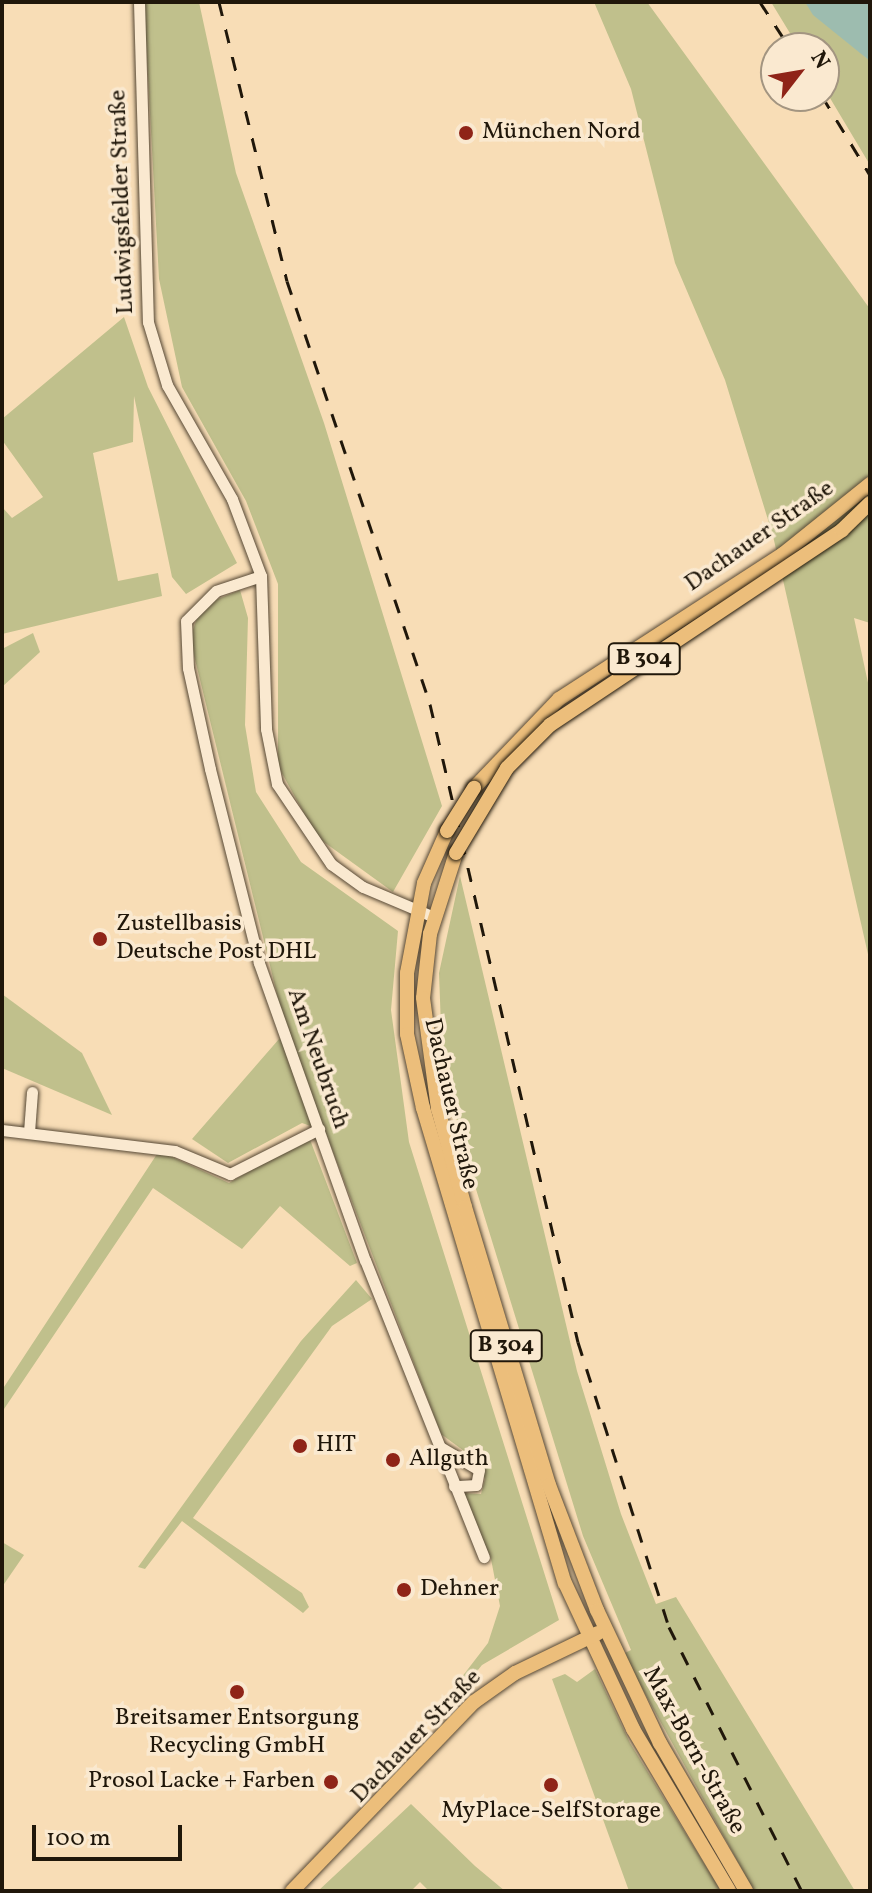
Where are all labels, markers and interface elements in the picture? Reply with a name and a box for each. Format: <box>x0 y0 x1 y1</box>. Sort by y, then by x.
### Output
north arrow <box>760 32 840 112</box>
text: N <box>802 46 837 75</box>
street label: Ludwigsfelder Straße <box>105 89 141 315</box>
place label: München Nord <box>482 119 641 147</box>
marker: München Nord <box>457 124 475 142</box>
street label: Dachauer Straße <box>680 475 840 599</box>
road number: B 304 <box>606 641 682 677</box>
place label: Zustellbasis Deutsche Post DHL <box>116 911 316 967</box>
marker: Zustellbasis Deutsche Post DHL <box>91 930 109 948</box>
street label: Am Neubruch <box>279 985 355 1133</box>
street label: Dachauer Straße <box>416 1015 484 1193</box>
road number: B 304 <box>468 1328 544 1364</box>
place label: HIT <box>316 1432 356 1460</box>
marker: HIT <box>291 1437 309 1455</box>
place label: Allguth <box>409 1446 489 1474</box>
marker: Allguth <box>384 1451 402 1469</box>
place label: Dehner <box>420 1576 499 1604</box>
marker: Dehner <box>395 1581 413 1599</box>
street label: Max-Born-Straße <box>635 1662 751 1840</box>
street label: Dachauer Straße <box>346 1664 488 1810</box>
marker: Breitsamer Entsorgung Recycling GmbH <box>228 1683 246 1701</box>
place label: Breitsamer Entsorgung Recycling GmbH <box>115 1705 359 1761</box>
place label: Prosol Lacke + Farben <box>88 1768 315 1796</box>
marker: Prosol Lacke + Farben <box>322 1773 340 1791</box>
marker: MyPlace-SelfStorage <box>542 1776 560 1794</box>
place label: MyPlace-SelfStorage <box>441 1798 661 1826</box>
scale bar <box>36 1809 186 1859</box>
text: 100 m <box>46 1822 111 1856</box>

